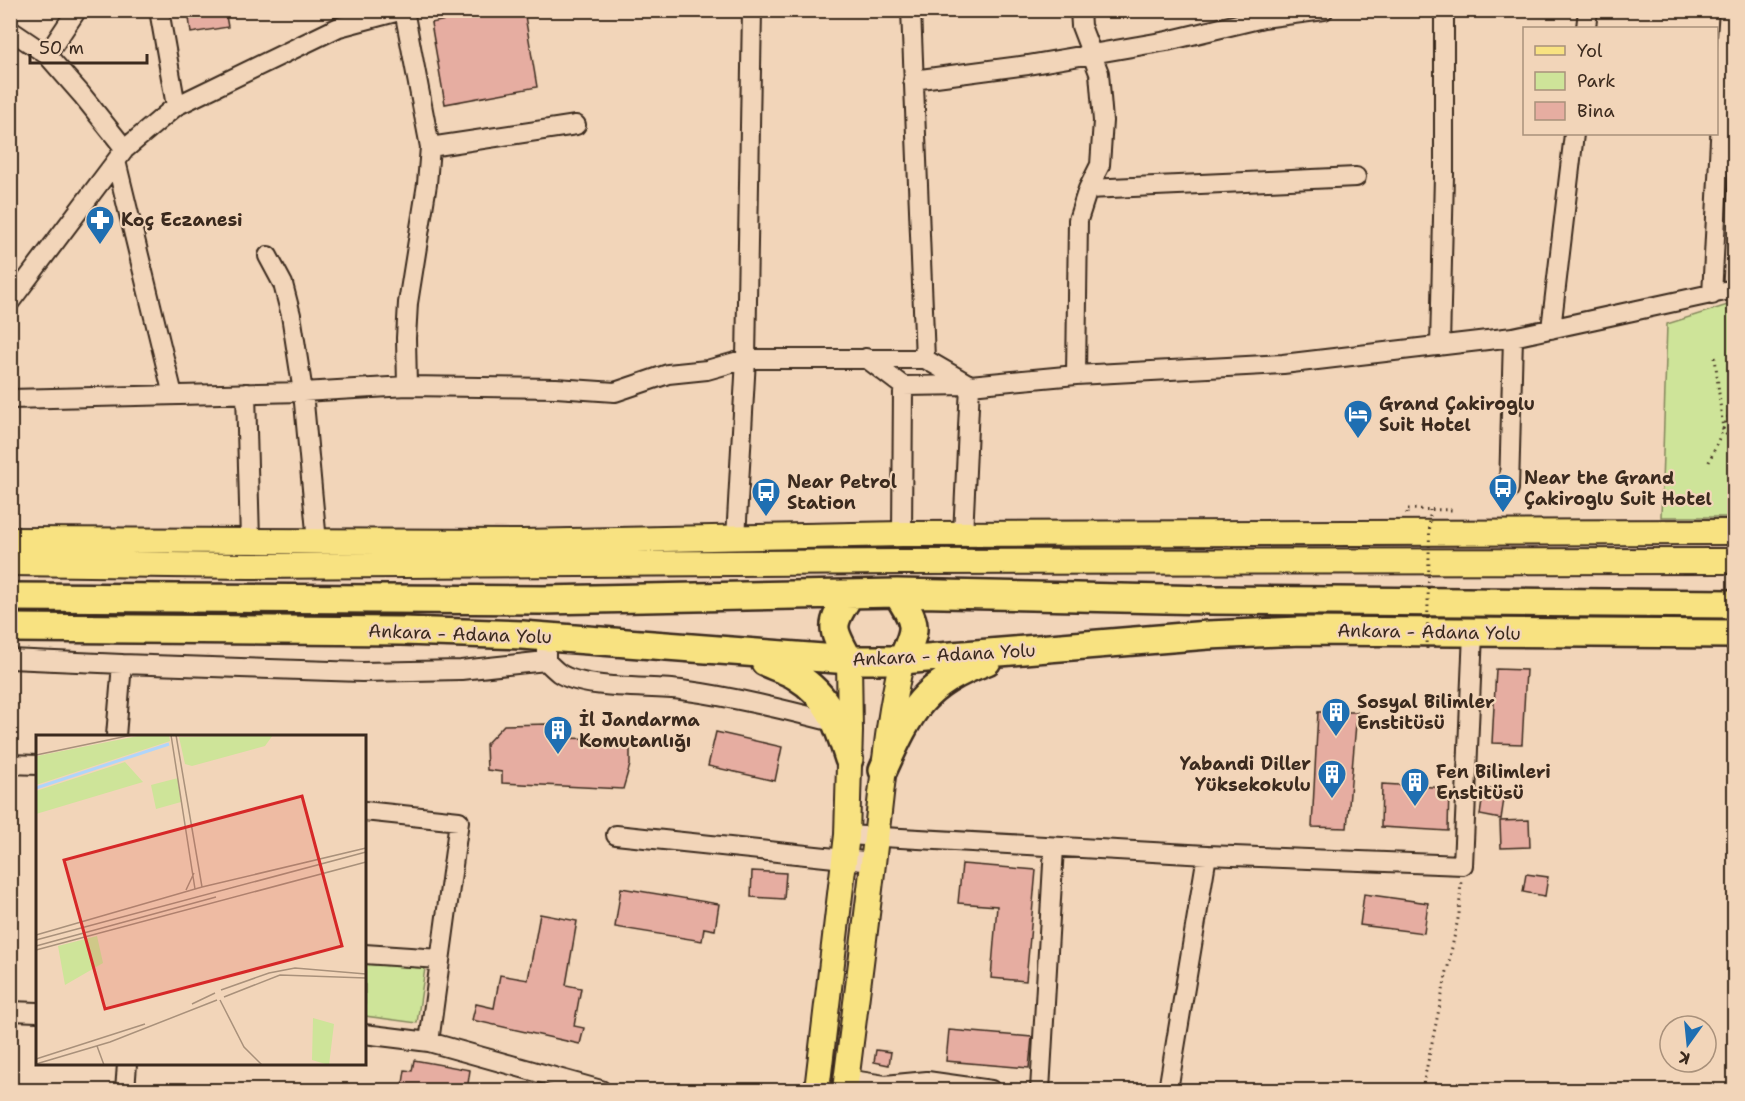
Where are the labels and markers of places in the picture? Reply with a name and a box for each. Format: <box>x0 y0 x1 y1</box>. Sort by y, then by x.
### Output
pharmacy icon: Koç Eczanesi <box>84 204 116 246</box>
place label: Koç Eczanesi <box>121 208 243 232</box>
place label: Grand Çakiroglu Suit Hotel <box>1379 392 1535 437</box>
hotel icon: Grand Çakiroglu Suit Hotel <box>1342 398 1374 440</box>
place label: Near the Grand Çakiroglu Suit Hotel <box>1524 466 1712 511</box>
place label: Near Petrol Station <box>787 470 897 515</box>
bus stop icon: Near the Grand Çakiroglu Suit Hotel <box>1487 472 1519 514</box>
bus stop icon: Near Petrol Station <box>750 476 782 518</box>
place label: Sosyal Bilimler Enstitüsü <box>1357 690 1495 735</box>
building icon: Sosyal Bilimler Enstitüsü <box>1320 696 1352 738</box>
place label: İl Jandarma Komutanlığı <box>579 708 700 753</box>
building icon: İl Jandarma Komutanlığı <box>542 714 574 756</box>
place label: Yabandi Diller Yüksekokulu <box>1180 752 1311 797</box>
building icon: Yabandi Diller Yüksekokulu <box>1316 758 1348 800</box>
place label: Fen Bilimleri Enstitüsü <box>1436 760 1551 805</box>
building icon: Fen Bilimleri Enstitüsü <box>1399 766 1431 808</box>

